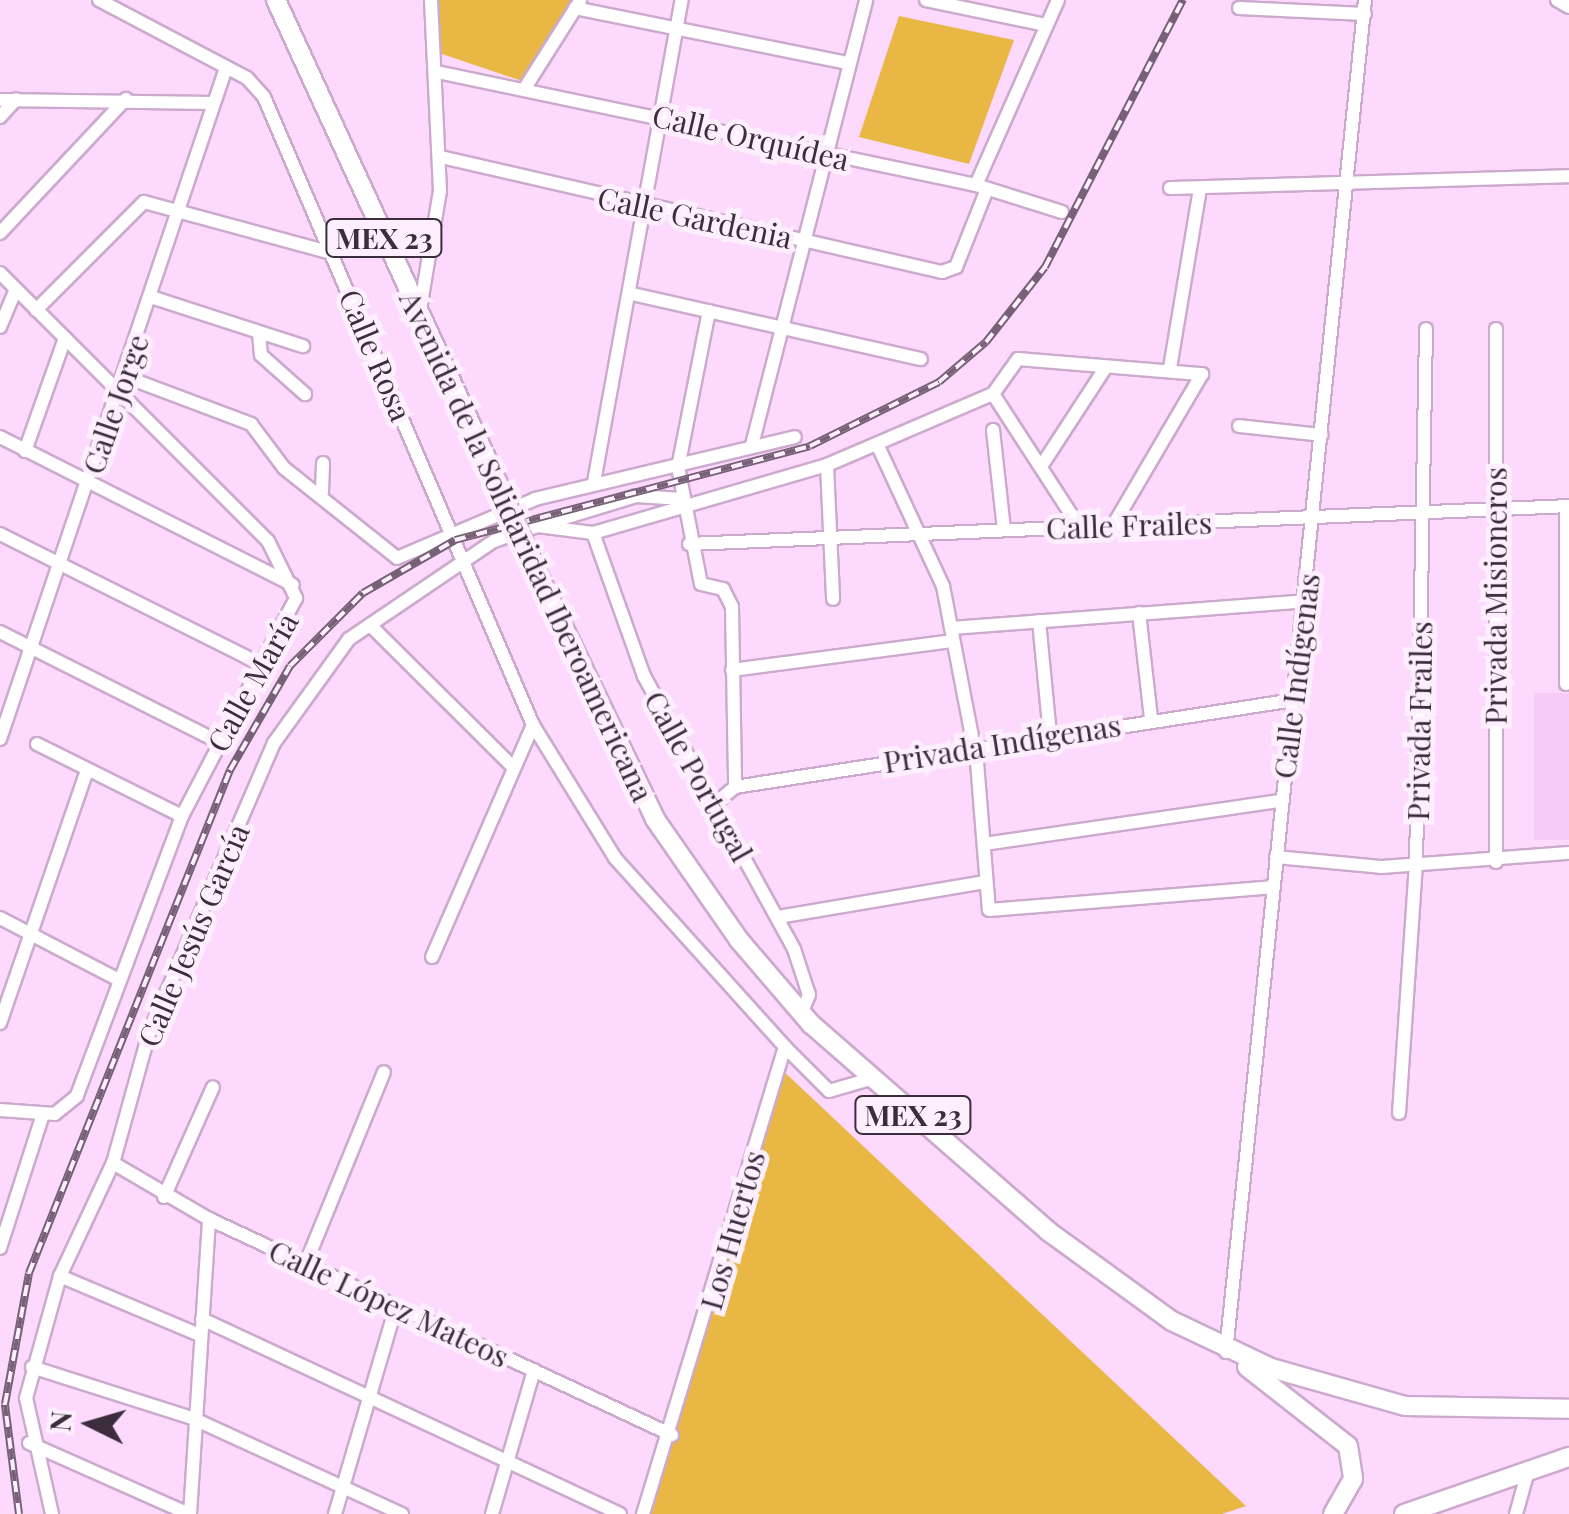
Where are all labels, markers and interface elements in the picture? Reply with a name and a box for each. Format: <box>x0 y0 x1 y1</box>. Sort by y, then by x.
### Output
street label: Calle Orquídea <box>649 97 853 177</box>
street label: Calle Gardenia <box>594 179 796 255</box>
road number: MEX 23 <box>324 215 444 261</box>
street label: Calle Rosa <box>332 284 420 426</box>
street label: Avenida de la Solidaridad Iberoamericana <box>392 285 662 807</box>
street label: Calle Jorge <box>74 330 156 478</box>
street label: Privada Misioneros <box>1477 467 1513 725</box>
street label: Calle Frailes <box>1045 504 1213 546</box>
street label: Calle Indígenas <box>1266 571 1326 781</box>
street label: Calle María <box>199 606 305 758</box>
street label: Privada Frailes <box>1399 621 1439 821</box>
street label: Calle Portugal <box>637 685 761 867</box>
street label: Privada Indígenas <box>881 706 1123 780</box>
street label: Calle Jesús García <box>130 818 256 1052</box>
road number: MEX 23 <box>853 1092 973 1138</box>
street label: Los Huertos <box>692 1146 772 1314</box>
street label: Calle López Mateos <box>264 1232 514 1374</box>
north arrow <box>40 1374 140 1474</box>
text: N <box>40 1410 79 1433</box>

